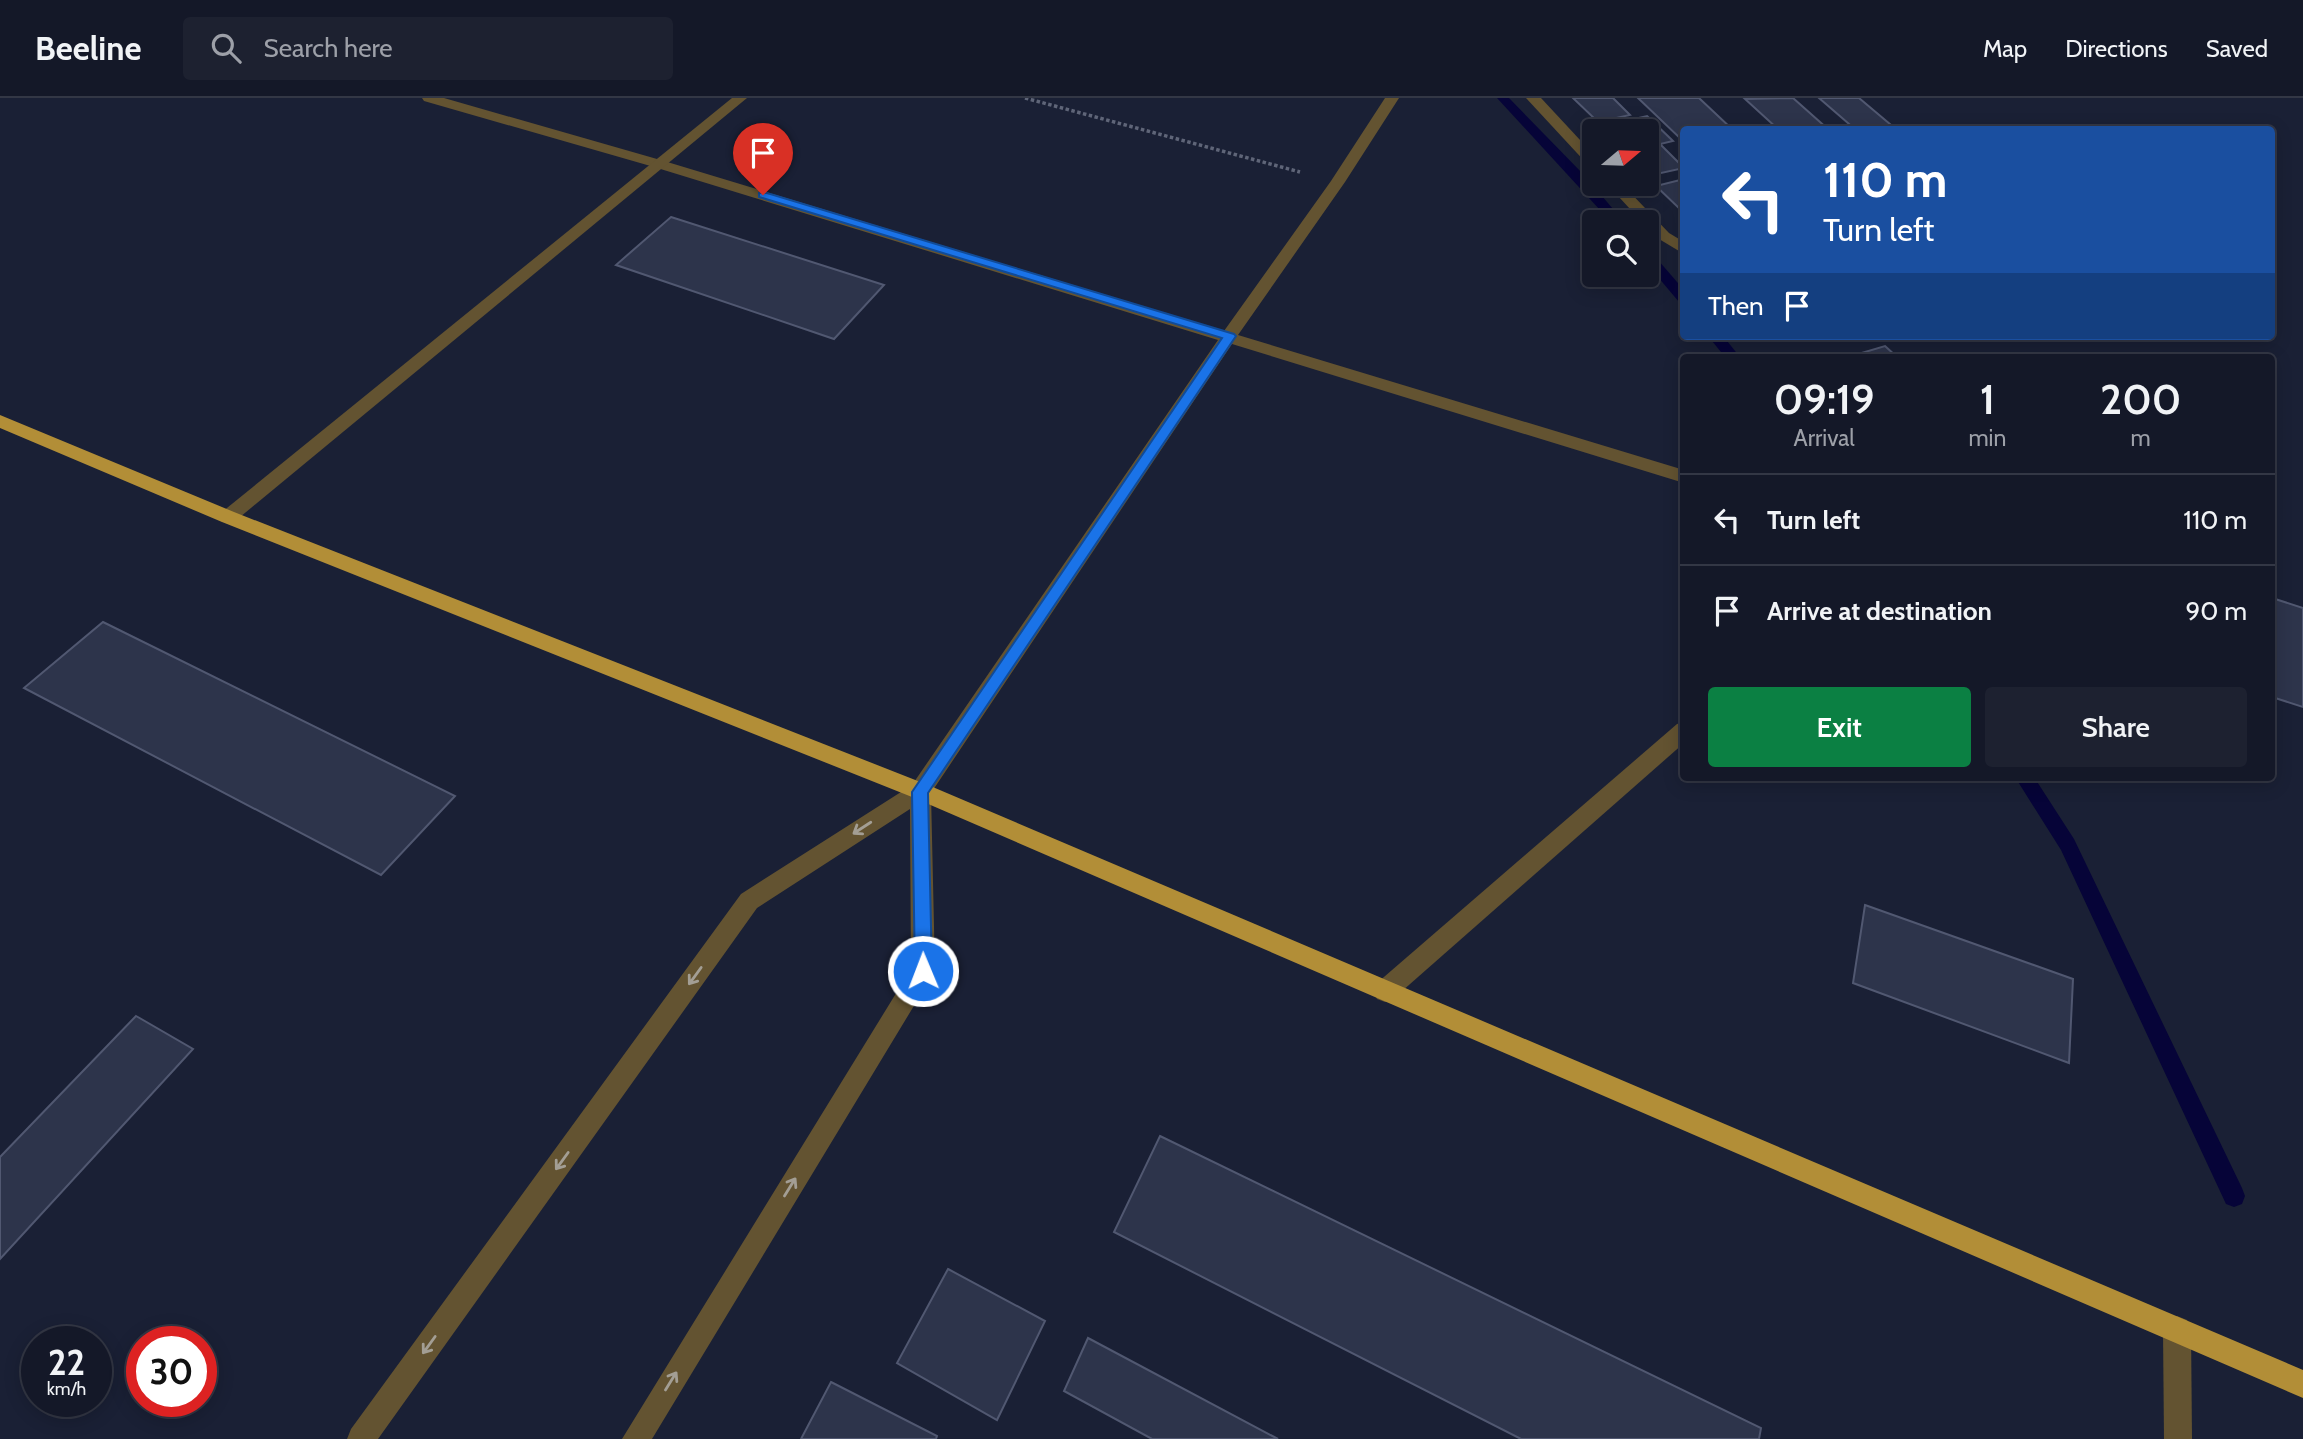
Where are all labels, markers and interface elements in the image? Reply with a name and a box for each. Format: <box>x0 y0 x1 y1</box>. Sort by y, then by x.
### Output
search box <box>183 17 673 80</box>
text: Beeline <box>35 28 141 68</box>
icon: search <box>207 29 245 67</box>
text: Search here <box>263 32 393 64</box>
text: Map <box>1983 34 2027 63</box>
text: Directions <box>2065 34 2168 63</box>
text: Saved <box>2206 34 2268 63</box>
north arrow <box>1582 119 1659 196</box>
map controls <box>1582 119 1659 287</box>
pin <box>733 123 793 195</box>
icon: arrive <box>744 134 782 172</box>
text: 110 m <box>1823 150 1947 209</box>
icon: left <box>1708 154 1799 245</box>
button: search <box>1582 210 1659 287</box>
text: Turn left <box>1823 210 1934 249</box>
icon: arrive <box>1778 287 1816 325</box>
text: Then <box>1708 290 1764 322</box>
text: 09:19 <box>1774 373 1875 425</box>
text: 1 <box>1980 373 1995 425</box>
text: 200 <box>2100 373 2181 425</box>
text: Arrival <box>1794 424 1855 452</box>
text: min <box>1968 424 2006 452</box>
text: m <box>2131 424 2151 452</box>
icon: left <box>1708 501 1746 539</box>
text: Turn left <box>1767 504 1860 536</box>
text: 110 m <box>2183 504 2247 536</box>
icon: arrive <box>1708 592 1746 630</box>
text: Arrive at destination <box>1767 595 1992 627</box>
text: 90 m <box>2185 595 2247 627</box>
button: Exit <box>1708 687 1971 767</box>
button: Share <box>1985 687 2247 767</box>
one-way arrow <box>853 822 873 836</box>
position arrow <box>886 934 960 1008</box>
one-way arrow <box>687 966 702 985</box>
one-way arrow <box>554 1151 569 1170</box>
one-way arrow <box>783 1178 798 1197</box>
speed limit sign: 30 <box>126 1326 217 1417</box>
one-way arrow <box>421 1335 436 1354</box>
text: 22 <box>48 1341 85 1384</box>
one-way arrow <box>665 1371 679 1391</box>
text: km/h <box>47 1378 86 1400</box>

